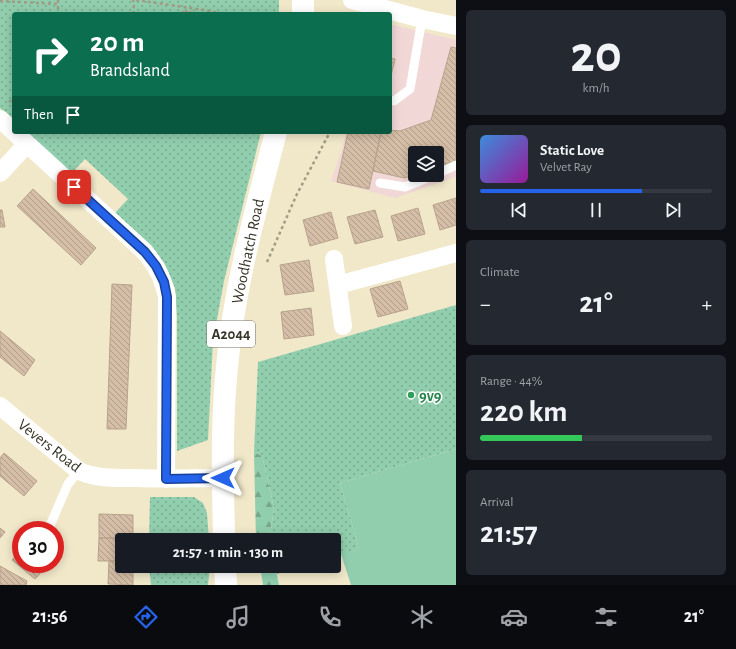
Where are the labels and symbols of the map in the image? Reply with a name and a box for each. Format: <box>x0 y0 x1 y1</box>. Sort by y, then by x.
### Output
pin <box>57 170 91 204</box>
street label: Woodhatch Road <box>229 197 267 305</box>
road number: A2044 <box>207 321 255 347</box>
place label: 9v9 <box>419 388 442 404</box>
marker: 9v9 <box>406 390 416 400</box>
street label: Vevers Road <box>15 416 84 475</box>
position arrow <box>202 457 244 499</box>
speed limit sign: 30 <box>12 521 64 573</box>

